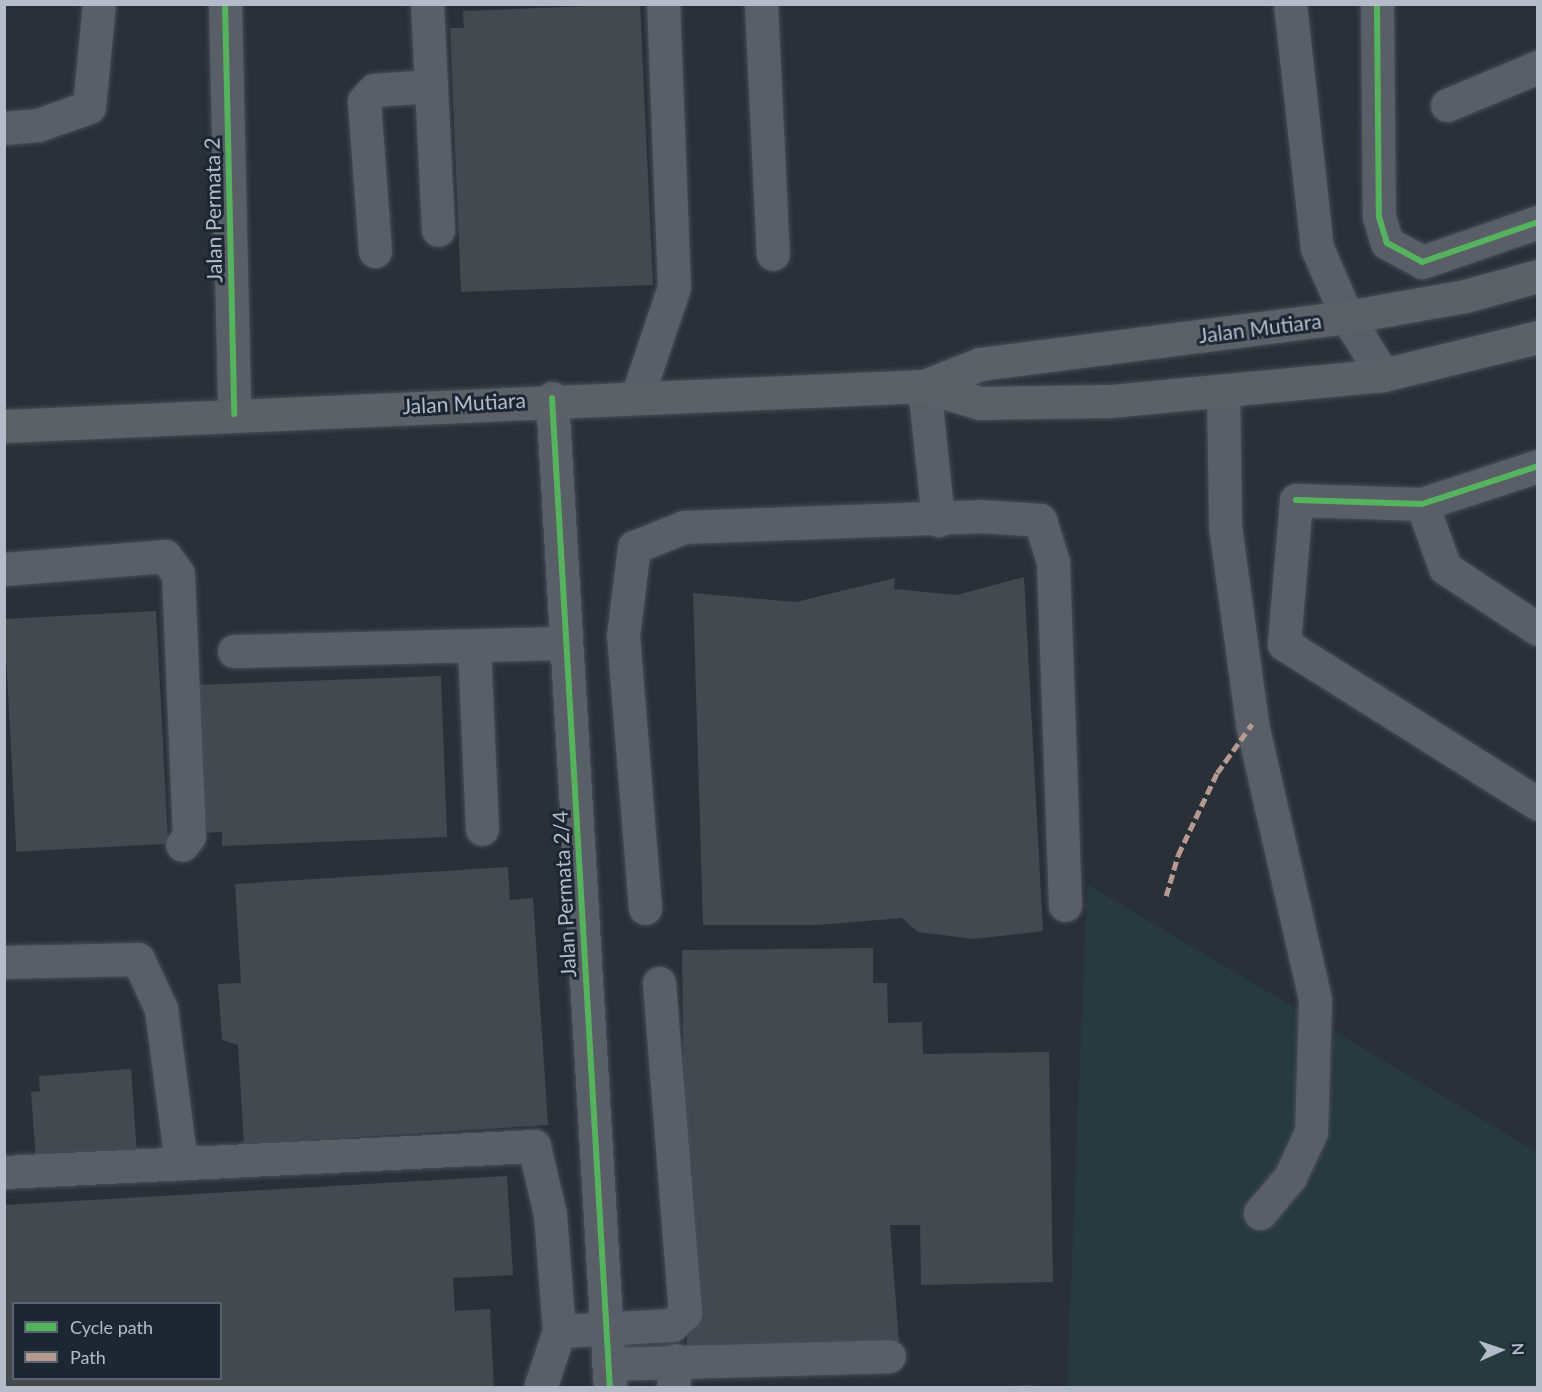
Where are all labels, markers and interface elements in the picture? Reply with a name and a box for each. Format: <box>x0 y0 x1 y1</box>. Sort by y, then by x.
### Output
street label: Jalan Permata 2 <box>199 137 227 283</box>
street label: Jalan Mutiara <box>1197 308 1323 348</box>
street label: Jalan Mutiara <box>402 387 526 419</box>
street label: Jalan Permata 2/4 <box>547 810 581 978</box>
legend <box>12 1302 222 1380</box>
text: Cycle path <box>70 1316 153 1338</box>
north arrow <box>1470 1320 1530 1380</box>
text: N <box>1509 1342 1528 1356</box>
text: Path <box>70 1346 106 1368</box>

